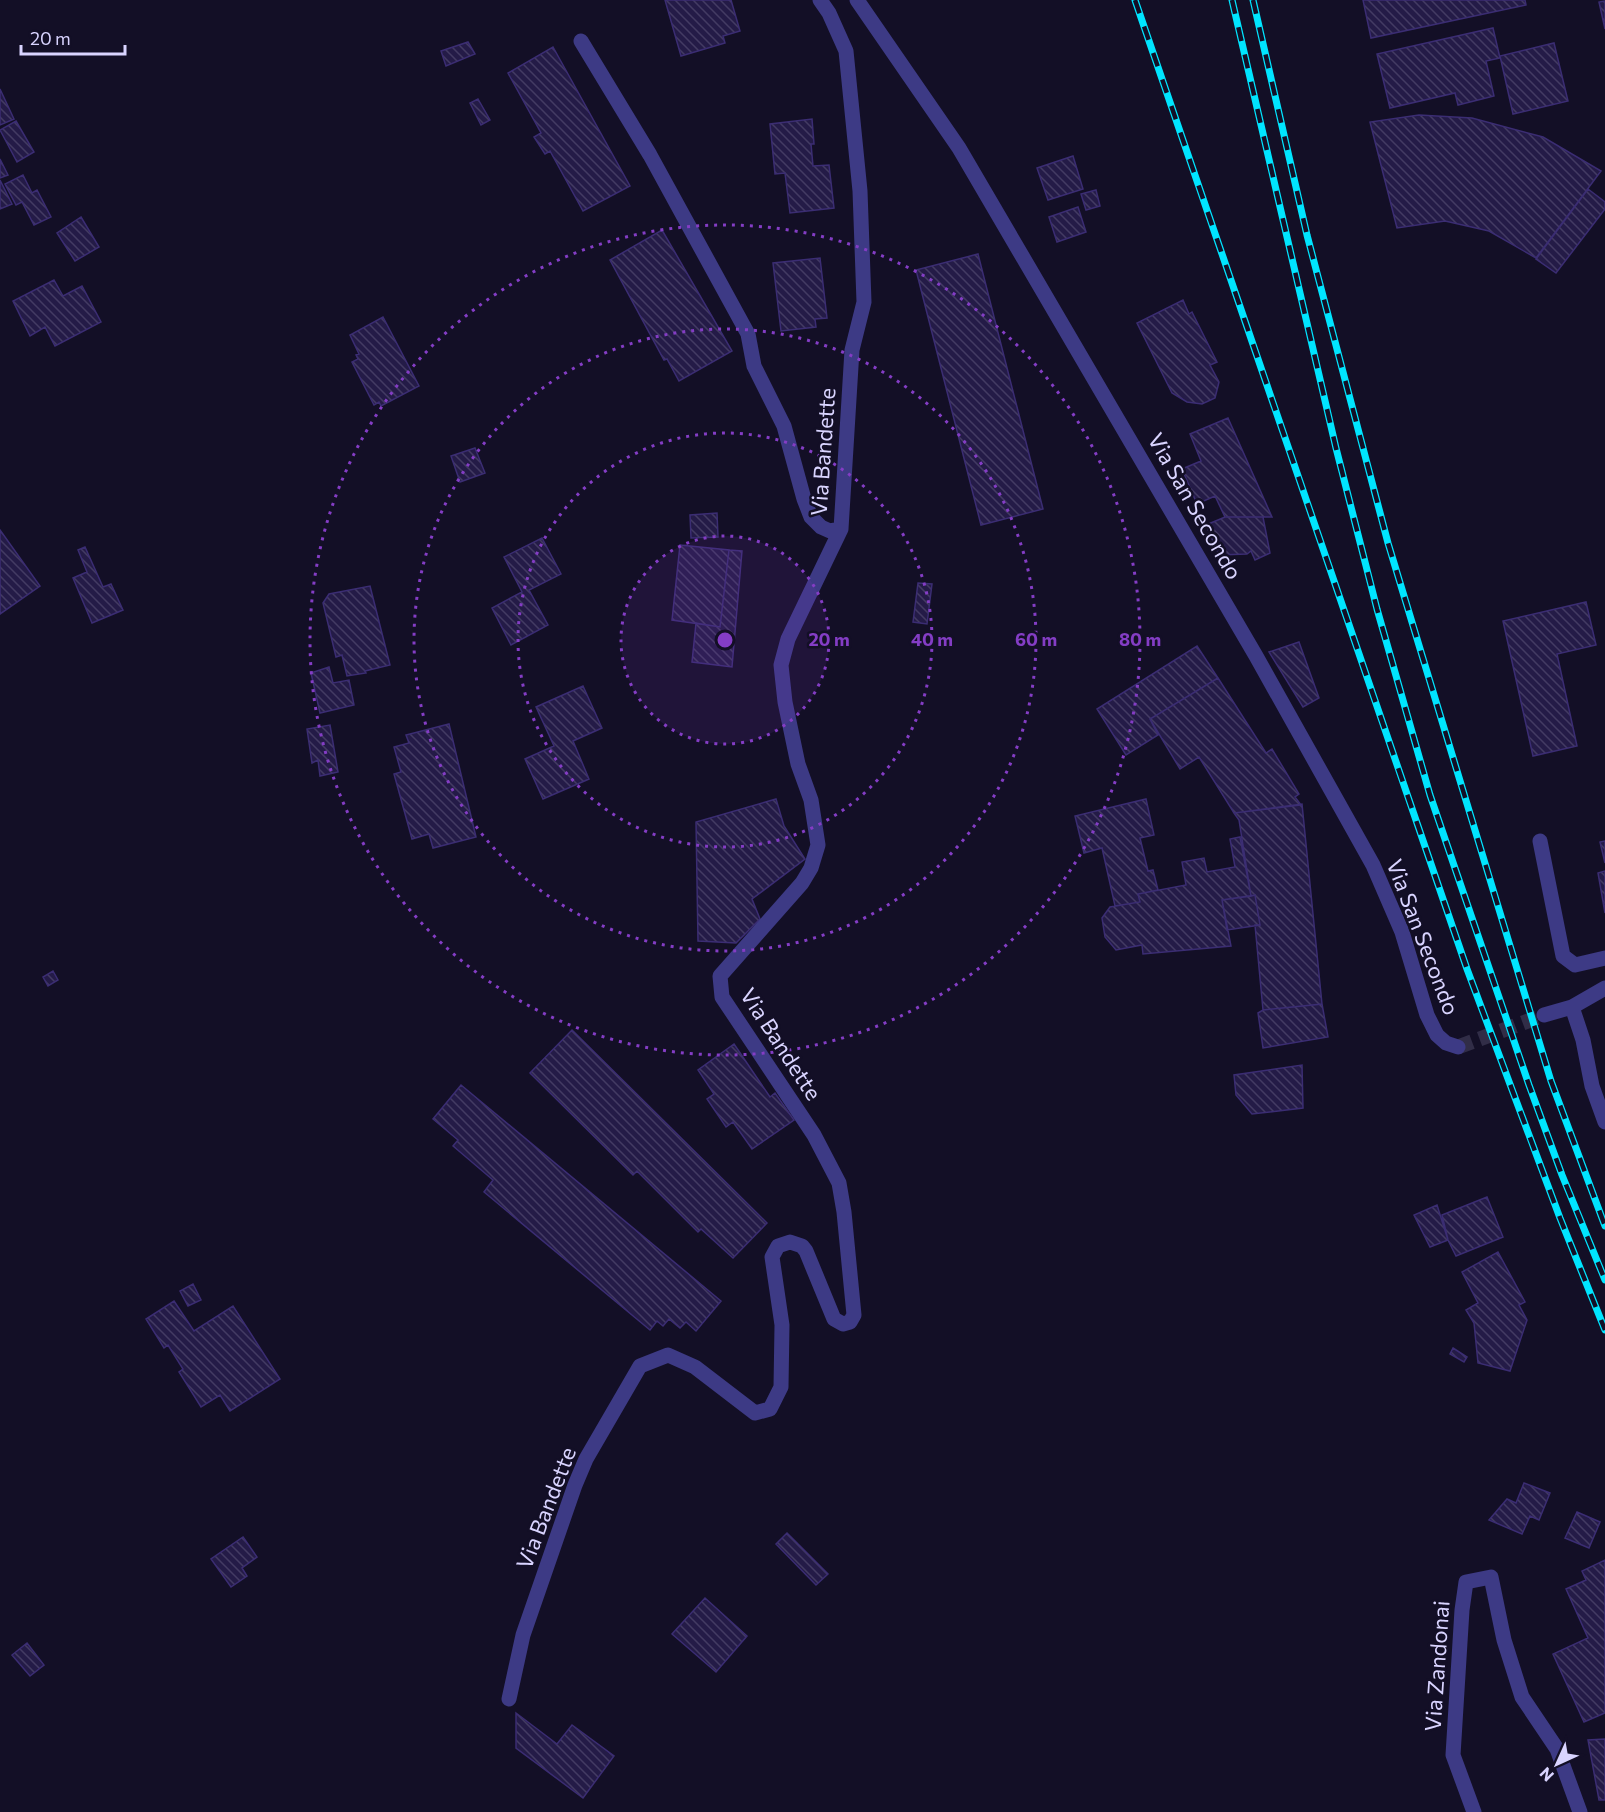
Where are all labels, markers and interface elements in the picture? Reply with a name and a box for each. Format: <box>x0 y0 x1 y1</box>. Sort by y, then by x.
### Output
scale bar <box>21 18 124 56</box>
text: 20 m <box>30 27 71 49</box>
street label: Via Bandette <box>805 387 840 517</box>
street label: Via San Secondo <box>1143 428 1248 584</box>
text: 20 m <box>808 628 850 650</box>
text: 40 m <box>911 628 953 650</box>
text: 60 m <box>1015 628 1057 650</box>
text: 80 m <box>1119 628 1161 650</box>
centre of rings <box>715 630 735 650</box>
street label: Via San Secondo <box>1381 855 1466 1019</box>
street label: Via Bandette <box>735 983 828 1105</box>
street label: Via Bandette <box>510 1443 581 1573</box>
street label: Via Zandonai <box>1418 1600 1455 1732</box>
north arrow <box>1527 1734 1587 1794</box>
text: N <box>1535 1764 1557 1786</box>

